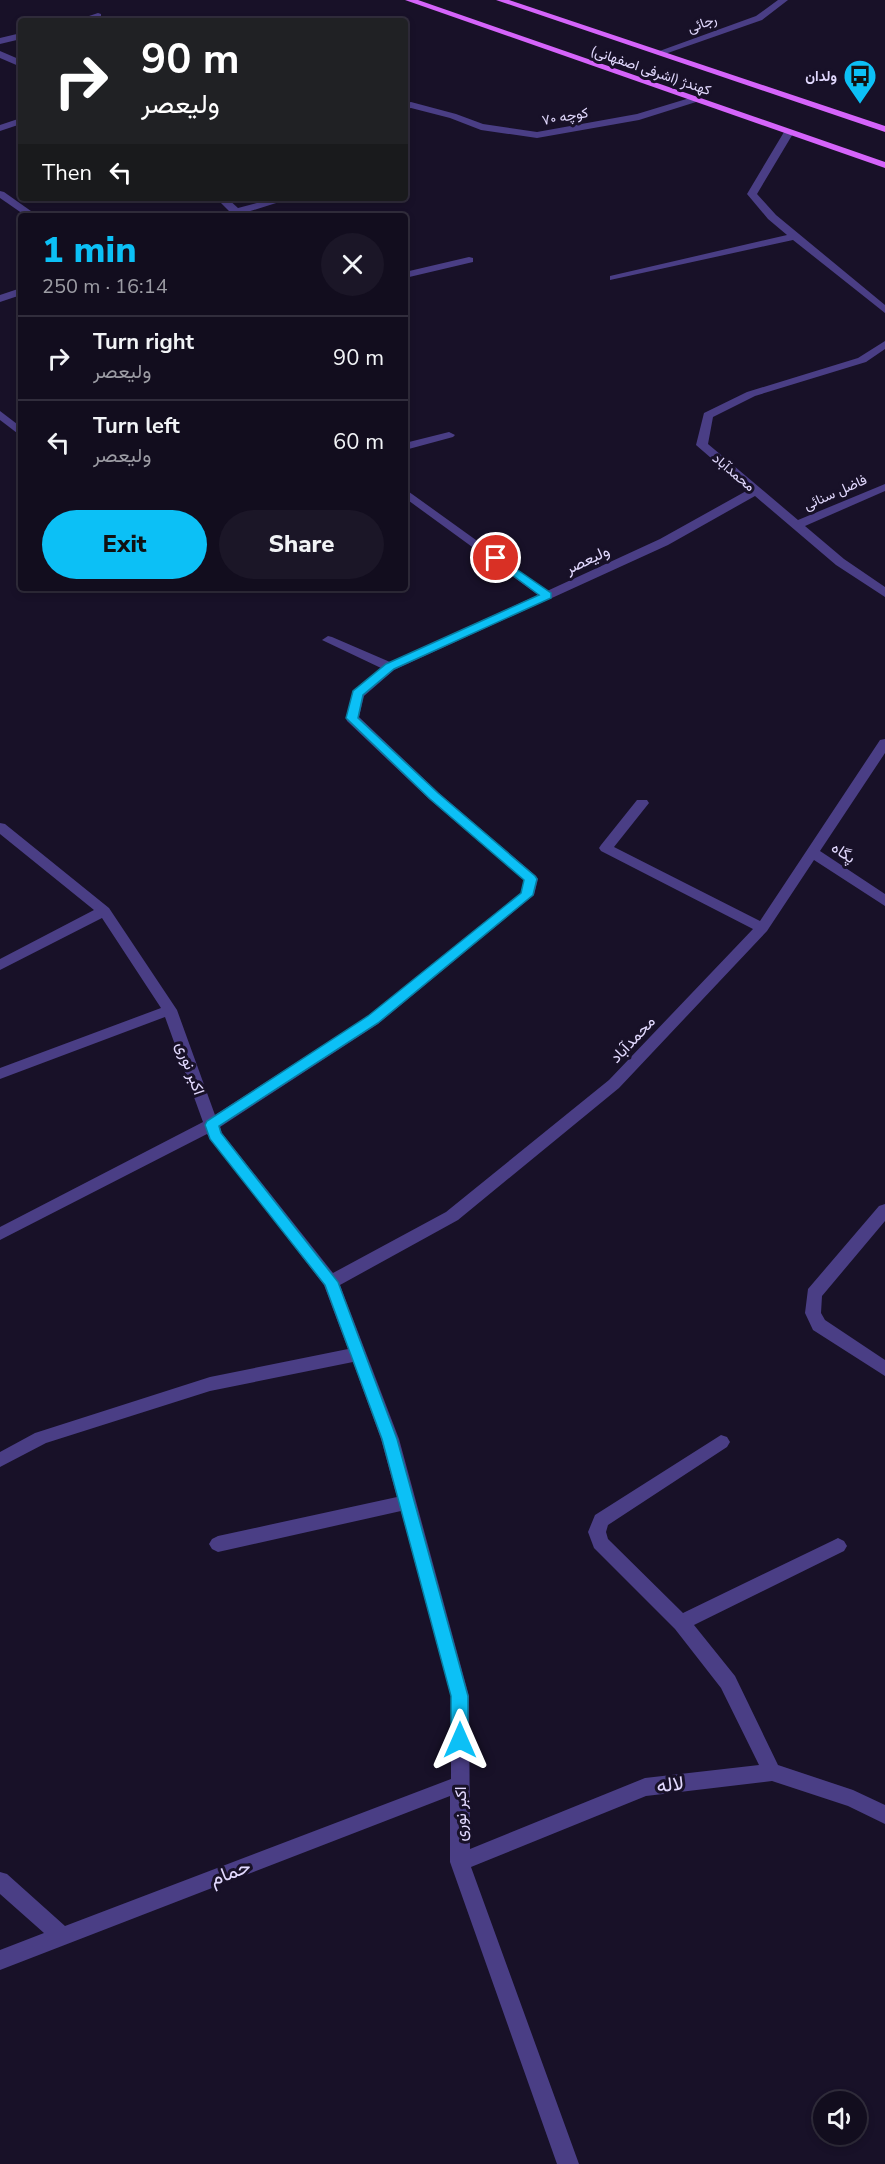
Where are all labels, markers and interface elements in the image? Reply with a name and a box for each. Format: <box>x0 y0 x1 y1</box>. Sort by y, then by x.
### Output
street label: رجائی <box>685 10 720 37</box>
text: 90 m <box>141 31 240 88</box>
street label: کهندژ (اشرفی اصفهانی) <box>588 41 714 100</box>
icon: right <box>42 42 120 120</box>
bus stop icon: ولدان <box>842 58 878 105</box>
place label: ولدان <box>805 67 837 86</box>
text: ولیعصر <box>141 86 220 123</box>
street label: کوچه ۷۰ <box>540 103 590 130</box>
icon: left <box>104 156 137 189</box>
text: Then <box>42 158 92 188</box>
text: 1 min <box>42 226 137 275</box>
button: close <box>321 233 384 296</box>
text: 250 m · 16:14 <box>42 273 168 300</box>
text: Turn right <box>93 327 194 357</box>
icon: right <box>42 342 75 375</box>
text: 90 m <box>333 343 384 373</box>
text: ولیعصر <box>93 358 151 385</box>
text: Turn left <box>93 411 180 441</box>
icon: left <box>42 426 75 459</box>
text: 60 m <box>333 427 384 457</box>
text: ولیعصر <box>93 442 151 469</box>
street label: محمدآباد <box>708 449 759 496</box>
street label: فاضل سنائی <box>800 470 870 515</box>
button: Exit <box>42 510 207 579</box>
button: Share <box>219 510 384 579</box>
pin <box>470 532 521 583</box>
street label: ولیعصر <box>561 540 613 580</box>
icon: arrive <box>479 541 512 574</box>
street label: پگاه <box>827 837 860 869</box>
street label: محمدآباد <box>605 1011 660 1068</box>
street label: اکبر نوری <box>170 1039 210 1098</box>
position arrow <box>428 1708 492 1772</box>
street label: لاله <box>655 1769 685 1800</box>
street label: اکبر نوری <box>450 1786 472 1842</box>
street label: حمام <box>206 1852 255 1893</box>
map controls <box>813 2091 867 2145</box>
button: sound <box>813 2091 867 2145</box>

